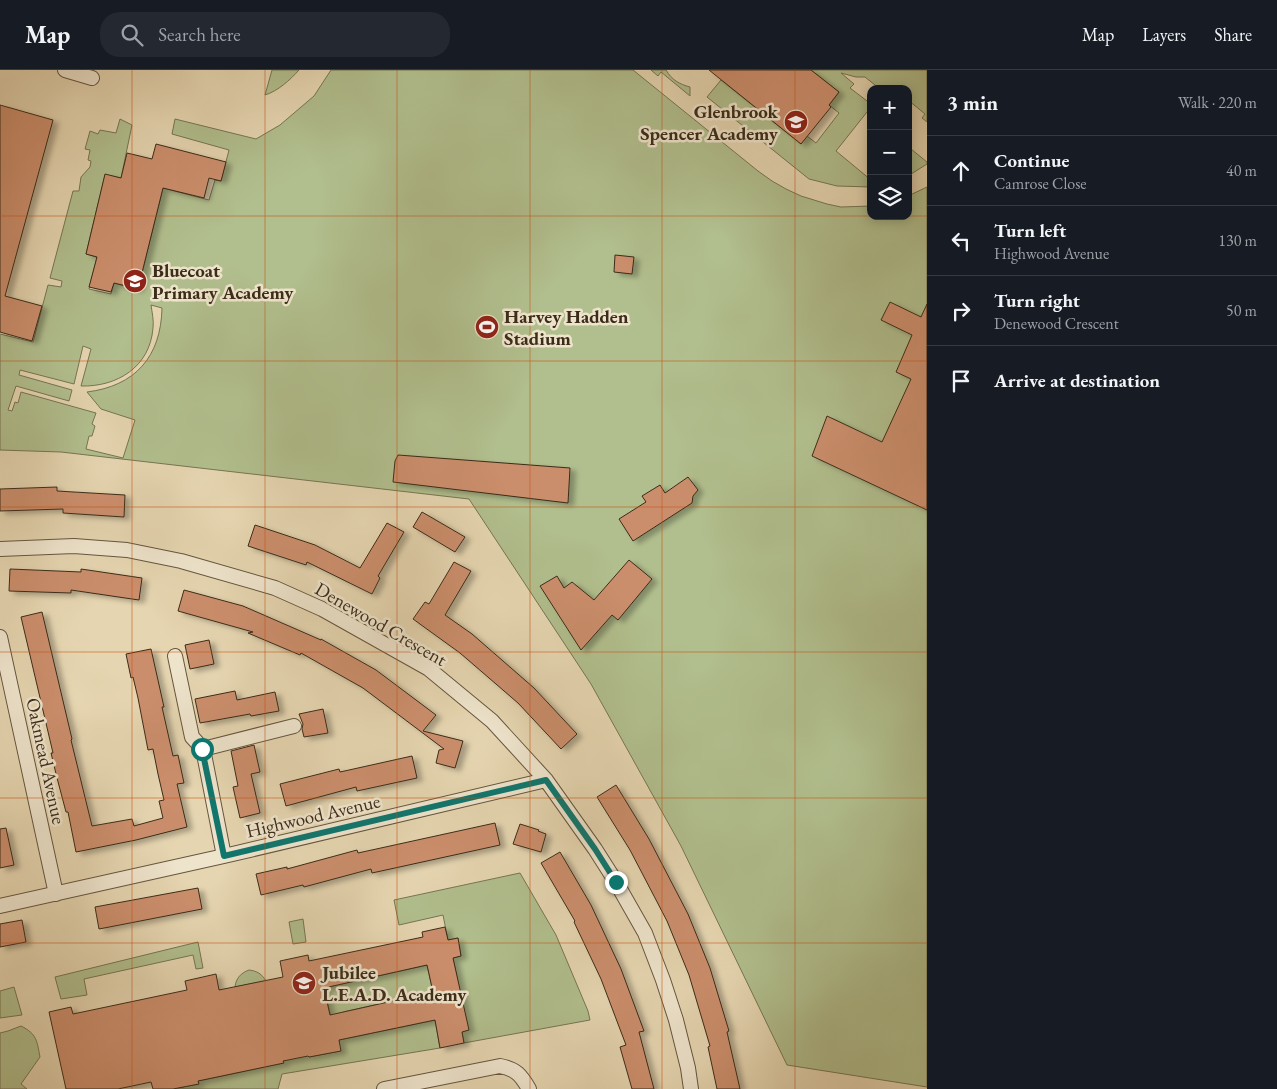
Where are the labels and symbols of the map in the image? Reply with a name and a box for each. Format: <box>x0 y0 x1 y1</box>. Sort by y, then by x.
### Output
place label: Glenbrook Spencer Academy <box>640 99 779 146</box>
school or university icon: Glenbrook Spencer Academy <box>783 109 809 135</box>
place label: Bluecoat Primary Academy <box>152 258 294 305</box>
school or university icon: Bluecoat Primary Academy <box>122 268 148 294</box>
place label: Harvey Hadden Stadium <box>504 304 629 351</box>
sports icon: Harvey Hadden Stadium <box>474 314 500 340</box>
street label: Denewood Crescent <box>311 576 451 672</box>
street label: Oakmead Avenue <box>20 695 72 827</box>
route start <box>191 738 214 761</box>
street label: Highwood Avenue <box>243 788 383 844</box>
route end <box>605 871 628 894</box>
place label: Jubilee L.E.A.D. Academy <box>320 960 467 1007</box>
school or university icon: Jubilee L.E.A.D. Academy <box>291 970 317 996</box>

